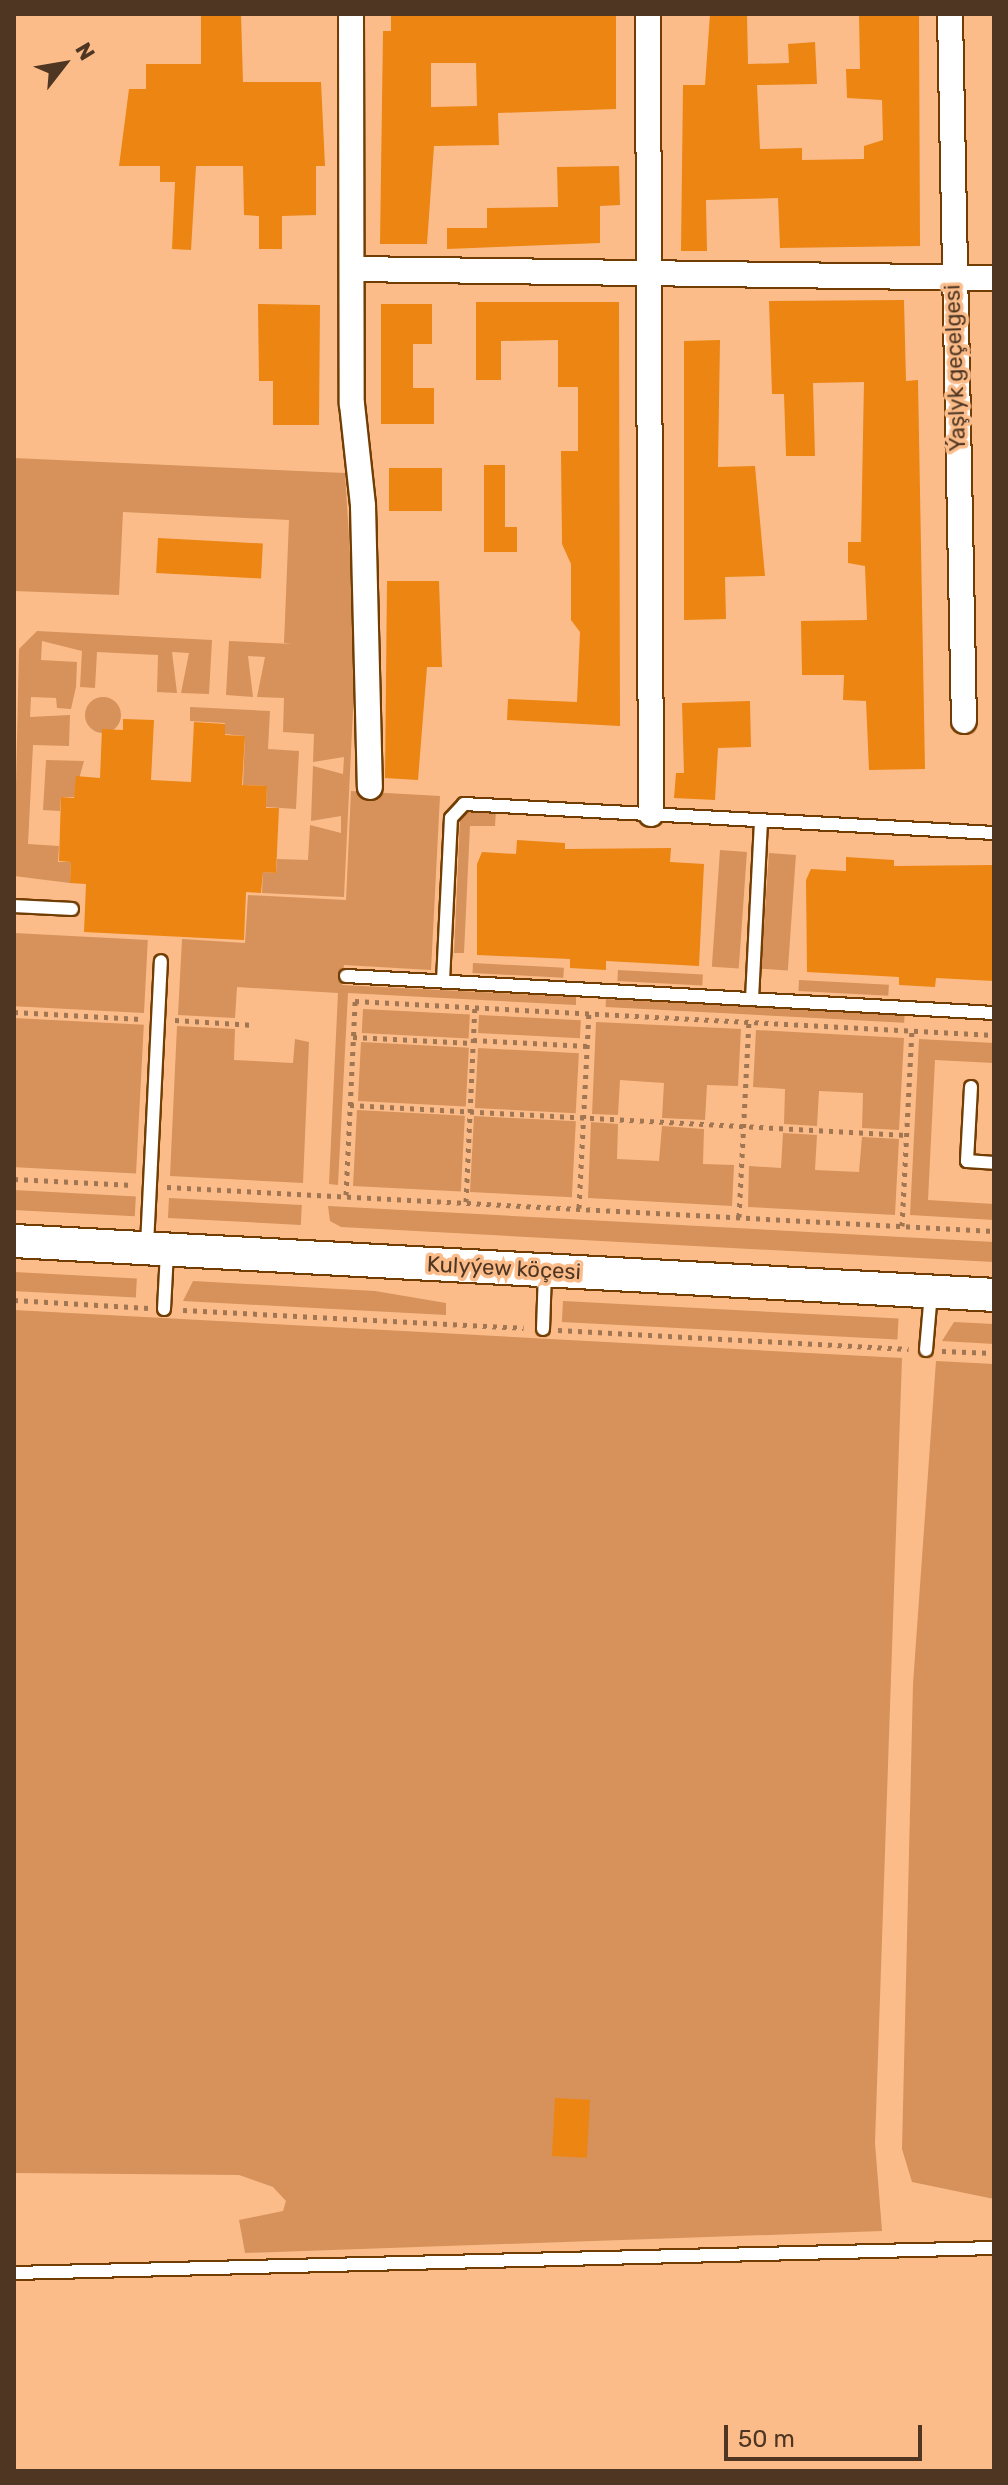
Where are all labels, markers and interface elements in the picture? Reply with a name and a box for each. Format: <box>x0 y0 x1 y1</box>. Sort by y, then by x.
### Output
north arrow <box>24 24 104 104</box>
text: N <box>69 38 101 65</box>
street label: Ýaşlyk geçelgesi <box>939 284 971 452</box>
street label: Kulyýew köçesi <box>426 1251 582 1285</box>
scale bar <box>728 2409 926 2459</box>
text: 50 m <box>738 2425 795 2453</box>

